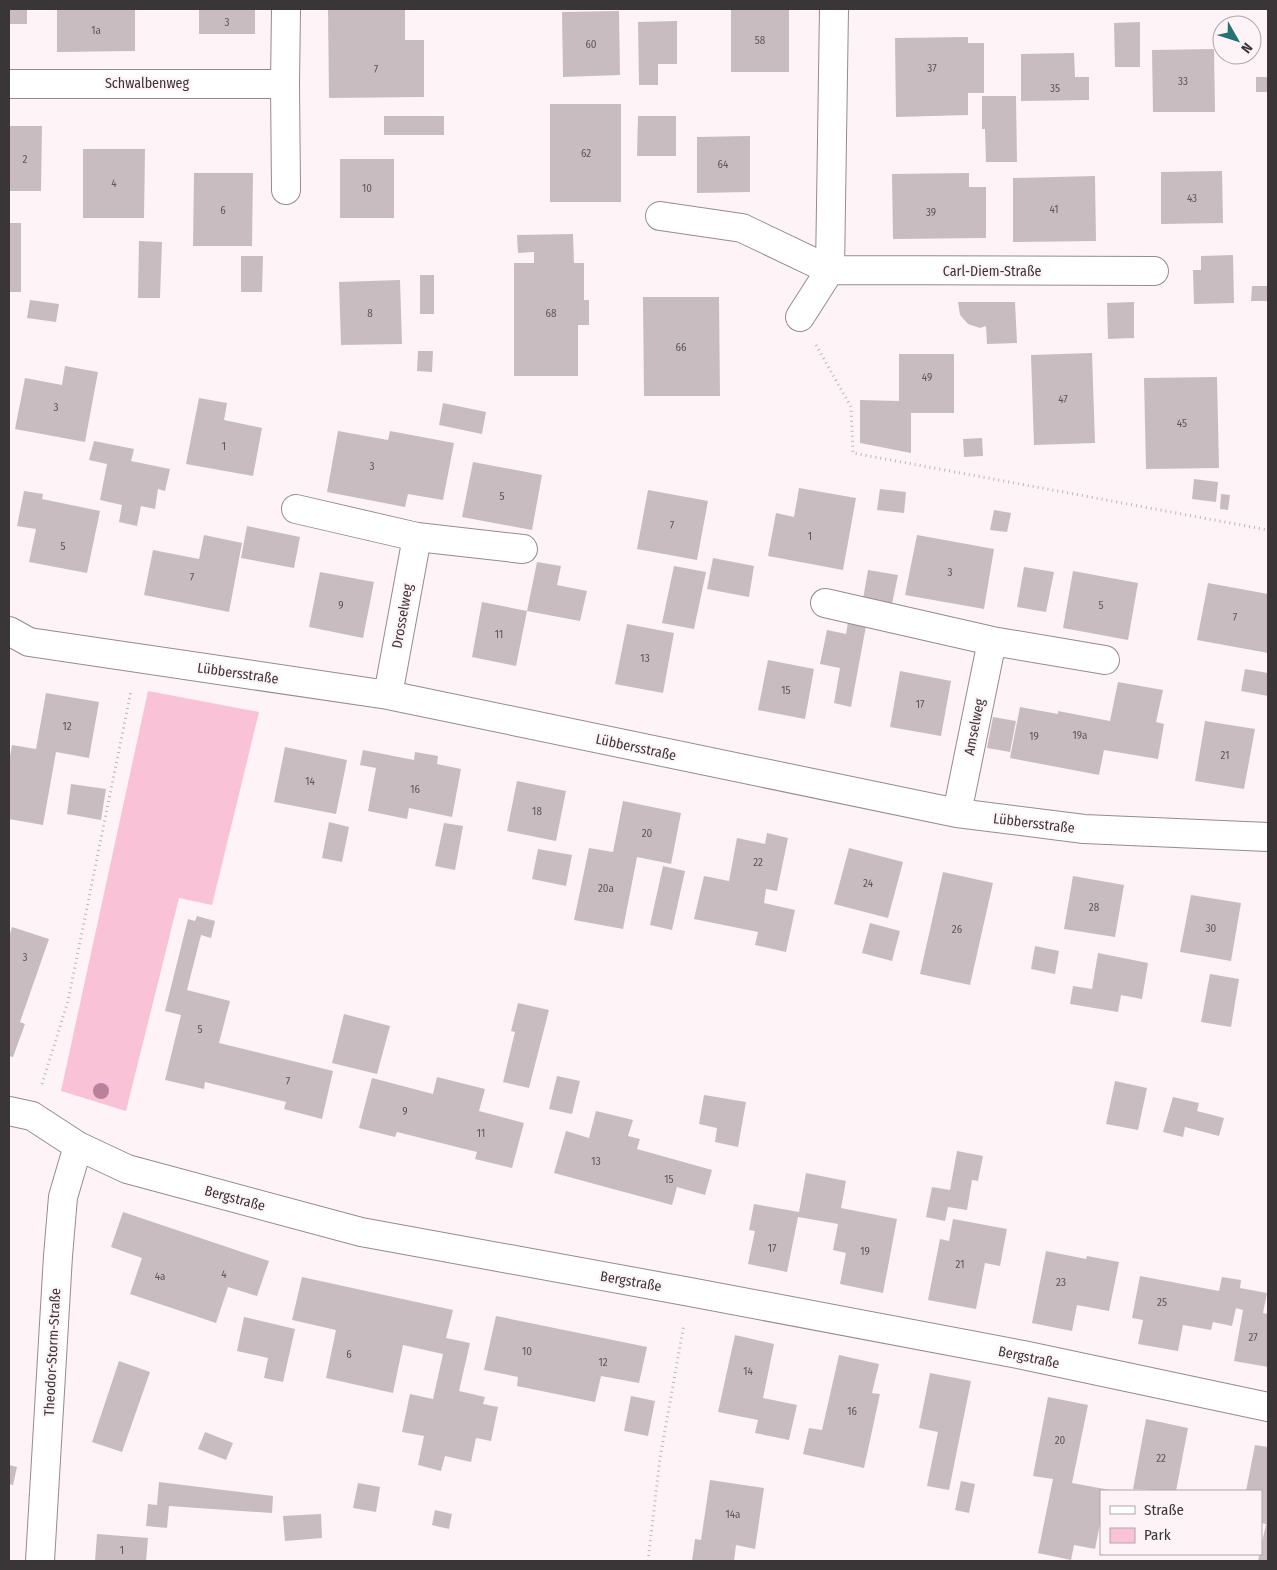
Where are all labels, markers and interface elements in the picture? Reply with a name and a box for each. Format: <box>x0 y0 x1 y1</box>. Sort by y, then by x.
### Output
north arrow <box>1212 15 1262 65</box>
house number: 3 <box>225 16 230 29</box>
house number: 1a <box>91 24 101 37</box>
house number: 58 <box>755 34 766 47</box>
house number: 60 <box>585 38 597 51</box>
text: N <box>1237 39 1256 56</box>
house number: 37 <box>927 62 937 75</box>
house number: 7 <box>374 63 379 76</box>
street label: Schwalbenweg <box>105 75 189 92</box>
house number: 33 <box>1178 75 1188 88</box>
house number: 35 <box>1050 82 1060 95</box>
house number: 62 <box>581 147 591 160</box>
house number: 2 <box>23 153 28 166</box>
house number: 64 <box>718 158 729 171</box>
house number: 4 <box>111 177 117 190</box>
house number: 10 <box>362 182 372 195</box>
house number: 43 <box>1187 192 1197 205</box>
house number: 41 <box>1049 203 1059 216</box>
house number: 6 <box>220 204 226 217</box>
house number: 39 <box>926 206 936 219</box>
street label: Carl-Diem-Straße <box>943 263 1041 280</box>
house number: 8 <box>367 307 373 320</box>
house number: 68 <box>546 307 557 320</box>
house number: 66 <box>676 341 687 354</box>
house number: 49 <box>922 371 932 384</box>
house number: 47 <box>1058 393 1068 406</box>
house number: 3 <box>54 401 59 414</box>
house number: 45 <box>1177 417 1187 430</box>
house number: 1 <box>222 440 226 453</box>
house number: 3 <box>370 460 375 473</box>
house number: 5 <box>499 490 505 503</box>
house number: 7 <box>670 519 675 532</box>
house number: 1 <box>808 530 812 543</box>
house number: 5 <box>60 540 66 553</box>
house number: 3 <box>948 566 953 579</box>
house number: 7 <box>190 571 195 584</box>
street label: Drosselweg <box>388 582 417 650</box>
house number: 9 <box>338 599 344 612</box>
house number: 5 <box>1098 599 1104 612</box>
house number: 7 <box>1233 611 1238 624</box>
house number: 11 <box>495 628 503 641</box>
house number: 13 <box>640 652 650 665</box>
street label: Lübbersstraße <box>196 659 280 688</box>
house number: 15 <box>781 684 791 697</box>
street label: Amselweg <box>961 697 988 757</box>
house number: 17 <box>916 698 925 711</box>
house number: 12 <box>62 720 72 733</box>
house number: 19a <box>1073 729 1087 742</box>
house number: 19 <box>1029 730 1039 743</box>
street label: Lübbersstraße <box>594 731 678 764</box>
house number: 21 <box>1221 749 1229 762</box>
house number: 14 <box>305 775 315 788</box>
house number: 16 <box>410 783 420 796</box>
house number: 18 <box>532 805 542 818</box>
street label: Lübbersstraße <box>992 810 1076 837</box>
house number: 20 <box>642 827 653 840</box>
house number: 22 <box>753 856 763 869</box>
house number: 24 <box>863 877 874 890</box>
house number: 20a <box>598 882 614 895</box>
house number: 28 <box>1089 901 1100 914</box>
house number: 30 <box>1206 922 1217 935</box>
house number: 26 <box>952 923 963 936</box>
house number: 3 <box>23 951 28 964</box>
house number: 5 <box>197 1023 203 1036</box>
house number: 7 <box>286 1075 291 1088</box>
house number: 9 <box>402 1105 408 1118</box>
house number: 11 <box>477 1127 485 1140</box>
house number: 13 <box>591 1155 601 1168</box>
house number: 15 <box>664 1173 674 1186</box>
street label: Bergstraße <box>203 1182 267 1215</box>
house number: 17 <box>768 1242 777 1255</box>
house number: 19 <box>860 1245 870 1258</box>
house number: 21 <box>956 1258 964 1271</box>
house number: 4 <box>221 1268 227 1281</box>
street label: Bergstraße <box>599 1268 663 1295</box>
house number: 4a <box>155 1270 165 1283</box>
house number: 23 <box>1056 1276 1066 1289</box>
street label: Theodor-Storm-Straße <box>41 1287 64 1416</box>
house number: 25 <box>1157 1296 1167 1309</box>
house number: 27 <box>1248 1331 1258 1344</box>
street label: Bergstraße <box>997 1343 1061 1372</box>
house number: 10 <box>522 1345 532 1358</box>
house number: 6 <box>346 1348 352 1361</box>
house number: 12 <box>598 1356 608 1369</box>
house number: 14 <box>743 1365 753 1378</box>
house number: 16 <box>847 1405 857 1418</box>
house number: 20 <box>1055 1434 1066 1447</box>
house number: 22 <box>1156 1452 1166 1465</box>
legend <box>1100 1490 1262 1555</box>
text: Straße <box>1144 1501 1184 1519</box>
house number: 14a <box>725 1508 741 1521</box>
text: Park <box>1144 1526 1171 1544</box>
house number: 1 <box>120 1544 124 1557</box>

